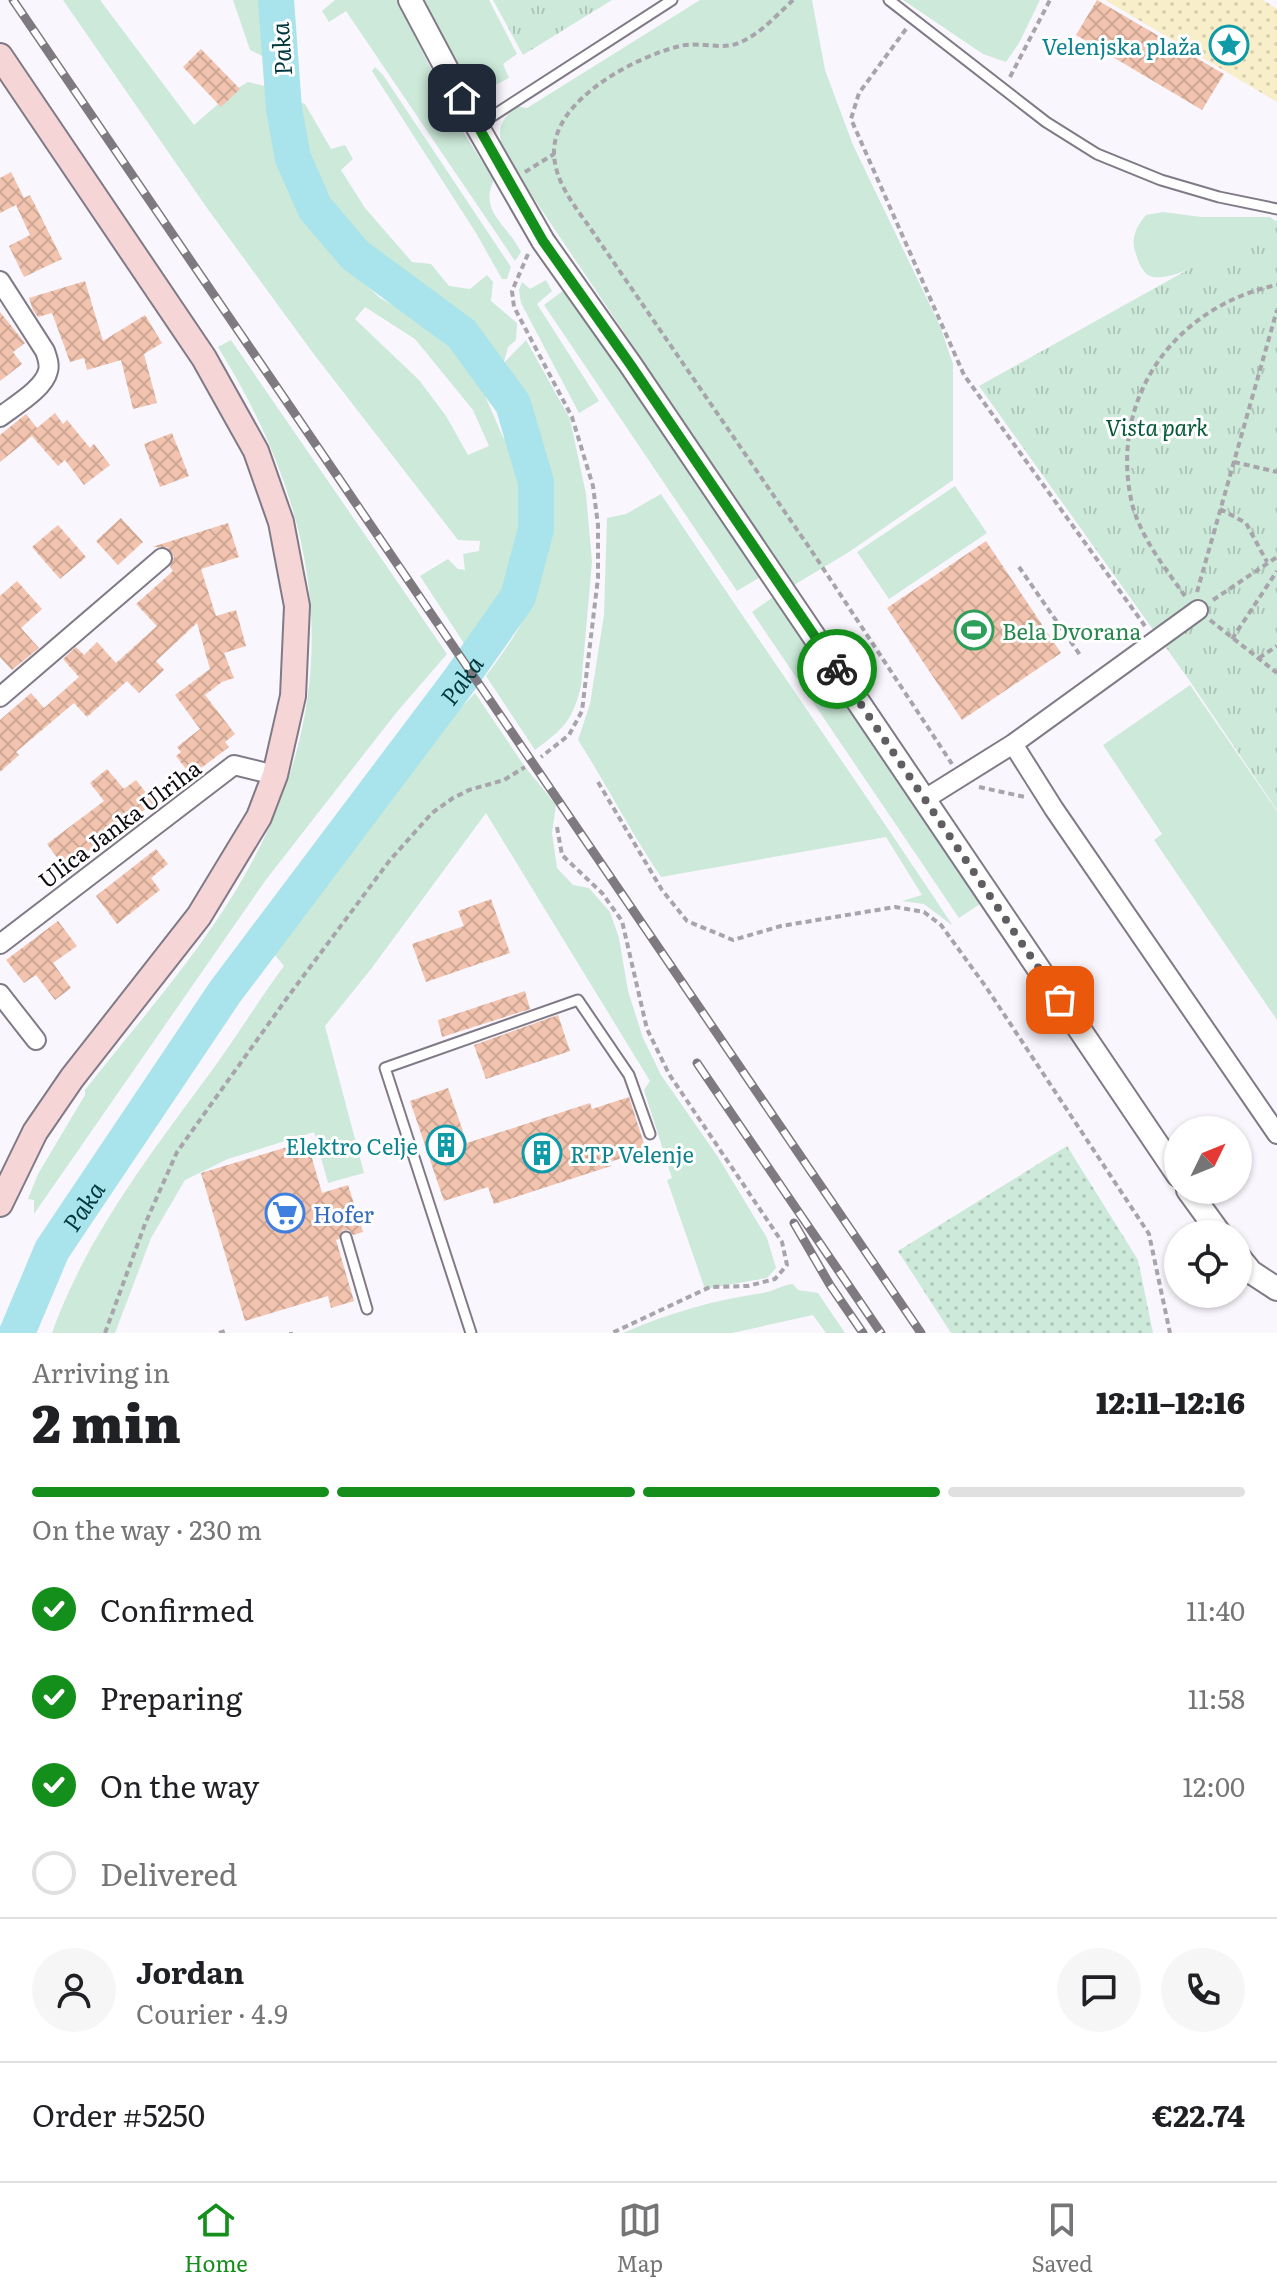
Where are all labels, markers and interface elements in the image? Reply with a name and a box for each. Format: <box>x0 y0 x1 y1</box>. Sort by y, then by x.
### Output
water label: Paka <box>261 21 299 77</box>
place icon: Velenjska plaža <box>1208 24 1250 66</box>
place label: Velenjska plaža <box>1042 29 1201 62</box>
pin <box>428 64 496 132</box>
icon: home <box>440 76 484 120</box>
park label: Vista park <box>1106 410 1208 443</box>
sports icon: Bela Dvorana <box>953 609 995 651</box>
place label: Bela Dvorana <box>1002 614 1142 647</box>
courier <box>797 629 877 709</box>
water label: Paka <box>430 647 490 711</box>
icon: bike <box>815 647 859 691</box>
street label: Ulica Janka Ulriha <box>31 751 207 895</box>
pin <box>1026 966 1094 1034</box>
icon: bag <box>1038 978 1082 1022</box>
north arrow <box>1164 1116 1252 1204</box>
map controls <box>1164 1116 1252 1308</box>
building icon: Elektro Celje <box>425 1124 467 1166</box>
place label: Elektro Celje <box>285 1129 418 1162</box>
building icon: RTP Velenje <box>521 1132 563 1174</box>
place label: RTP Velenje <box>570 1137 694 1170</box>
water label: Paka <box>53 1173 112 1237</box>
supermarket icon: Hofer <box>264 1192 306 1234</box>
place label: Hofer <box>313 1197 375 1230</box>
button: locate <box>1164 1220 1252 1308</box>
text: Arriving in <box>32 1352 170 1391</box>
text: 12:11–12:16 <box>1096 1379 1245 1423</box>
text: 2 min <box>32 1382 181 1459</box>
text: On the way · 230 m <box>32 1509 262 1548</box>
icon: check <box>32 1587 76 1631</box>
text: Confirmed <box>100 1587 254 1631</box>
text: 11:40 <box>1186 1590 1245 1629</box>
icon: check <box>32 1675 76 1719</box>
text: Preparing <box>100 1675 242 1719</box>
text: 11:58 <box>1188 1678 1245 1717</box>
icon: check <box>32 1763 76 1807</box>
text: On the way <box>100 1763 259 1807</box>
text: 12:00 <box>1183 1766 1245 1805</box>
text: Delivered <box>100 1851 237 1895</box>
button: person <box>32 1948 116 2032</box>
button: chat <box>1057 1948 1141 2032</box>
button: phone <box>1161 1948 1245 2032</box>
text: Jordan <box>136 1949 244 1993</box>
text: Courier · 4.9 <box>136 1993 288 2032</box>
text: Order #5250 <box>32 2092 205 2136</box>
text: €22.74 <box>1152 2092 1245 2136</box>
tab: Home <box>184 2198 248 2279</box>
tab: Map <box>616 2198 663 2279</box>
tab: Saved <box>1031 2198 1093 2279</box>

